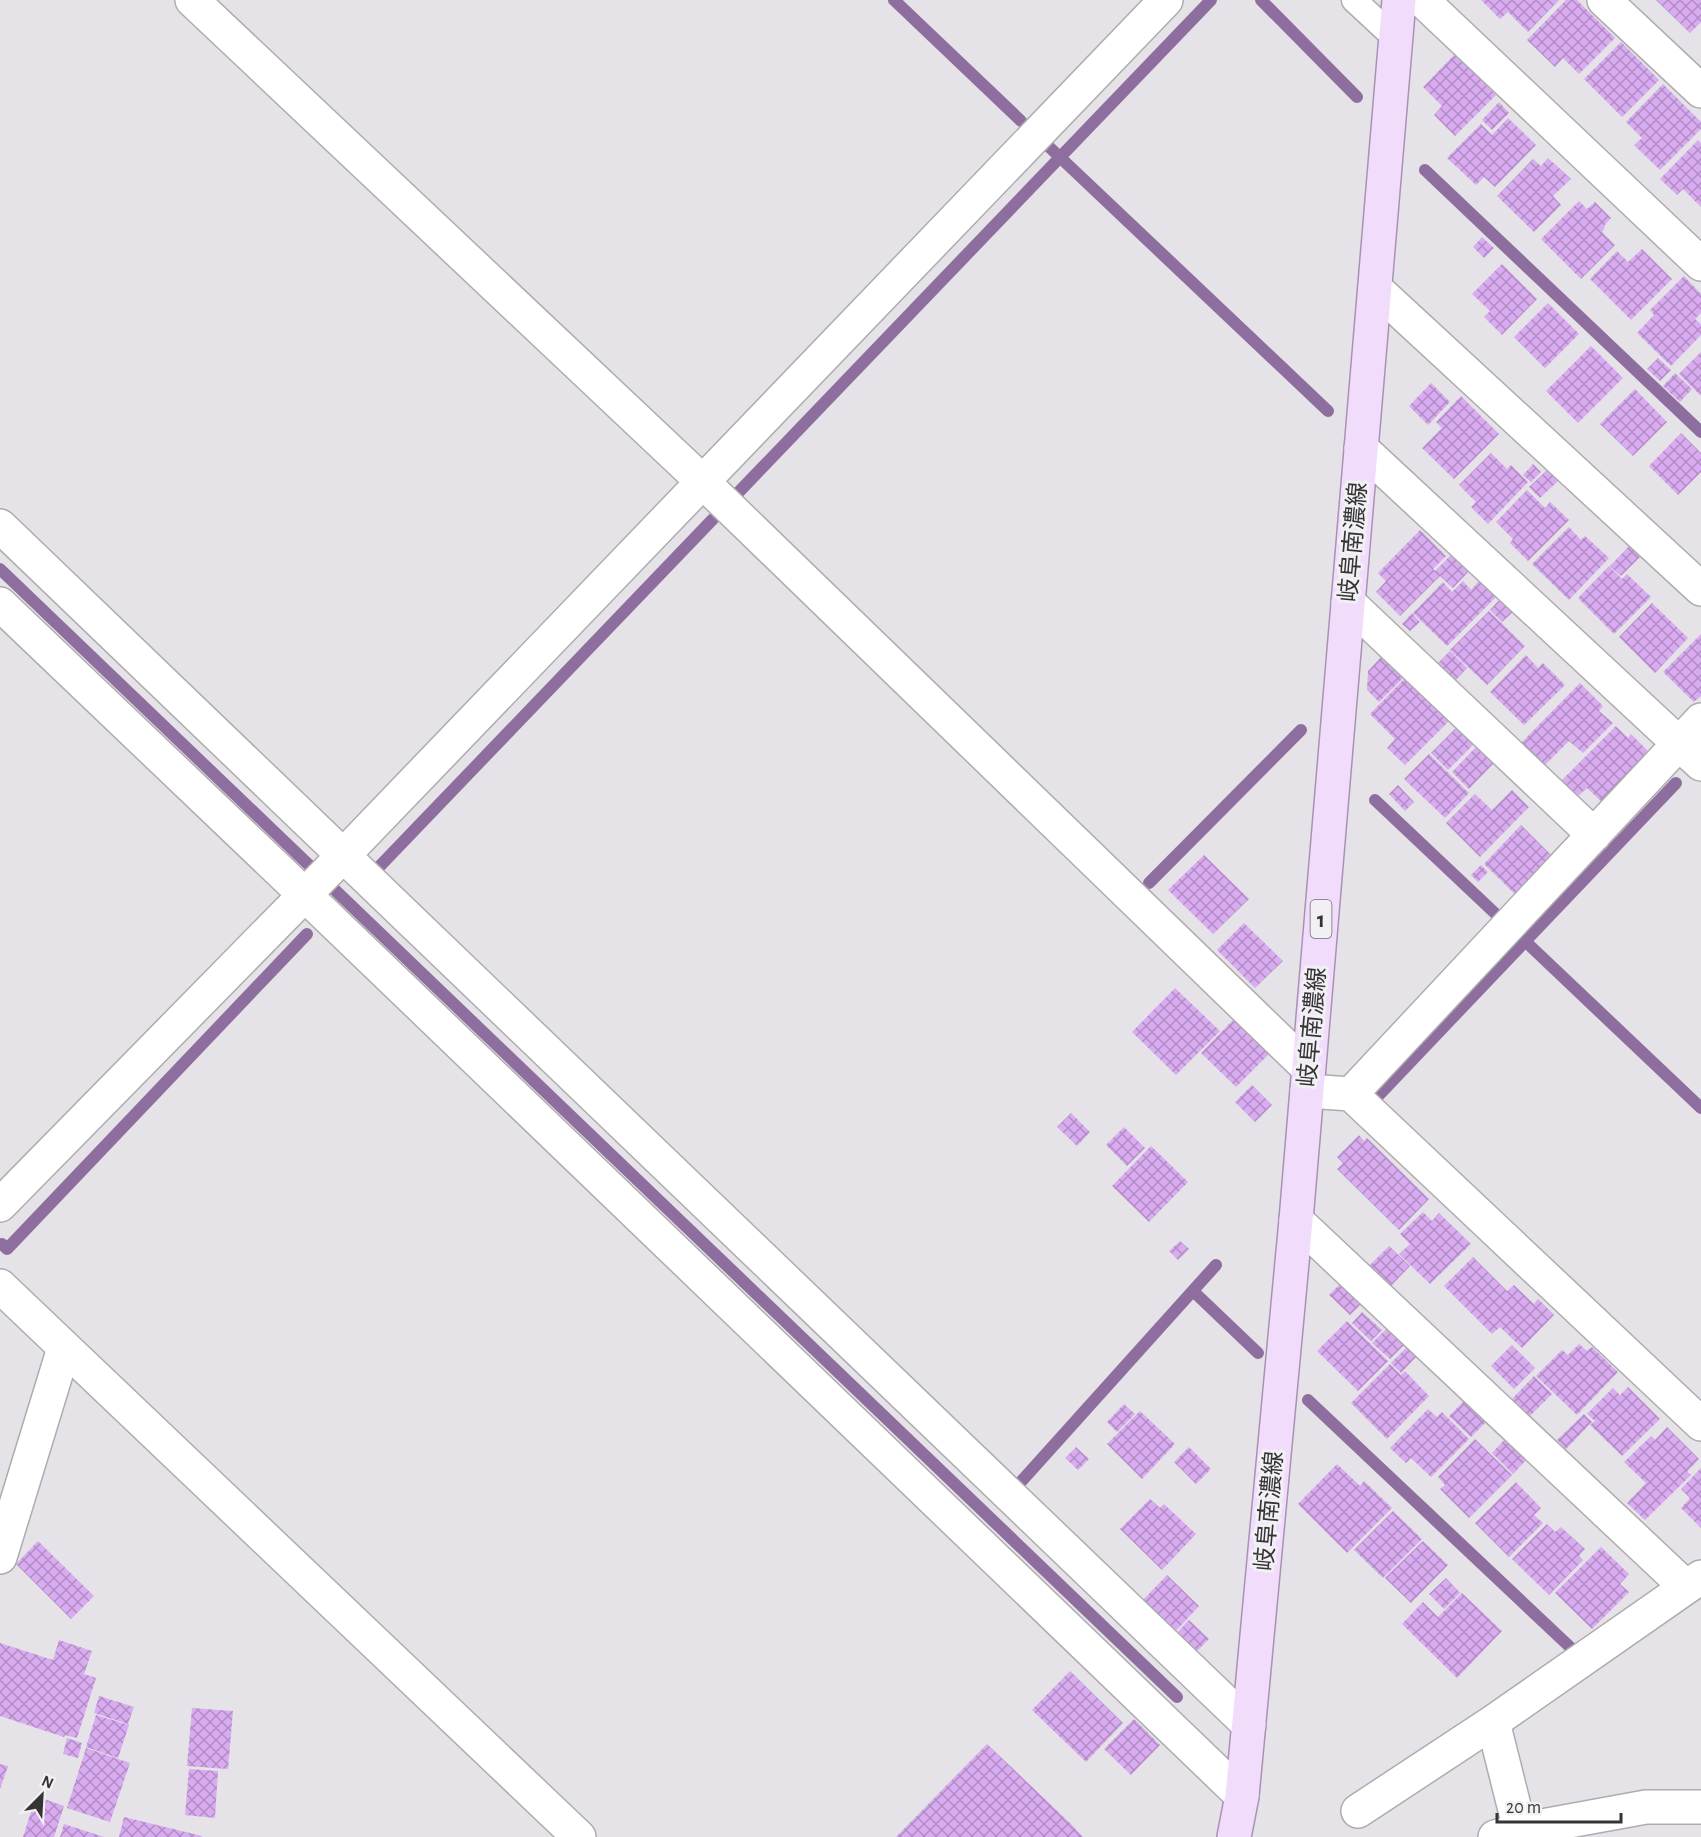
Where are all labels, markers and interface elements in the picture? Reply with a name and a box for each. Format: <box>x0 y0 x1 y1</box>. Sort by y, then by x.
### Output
street label: 岐阜南濃線 <box>1335 481 1371 603</box>
road number: 1 <box>1310 900 1332 938</box>
street label: 岐阜南濃線 <box>1294 966 1330 1088</box>
street label: 岐阜南濃線 <box>1251 1450 1287 1572</box>
north arrow <box>12 1765 72 1825</box>
text: N <box>39 1773 56 1792</box>
scale bar <box>1497 1786 1622 1824</box>
text: 20 m <box>1506 1799 1541 1817</box>

